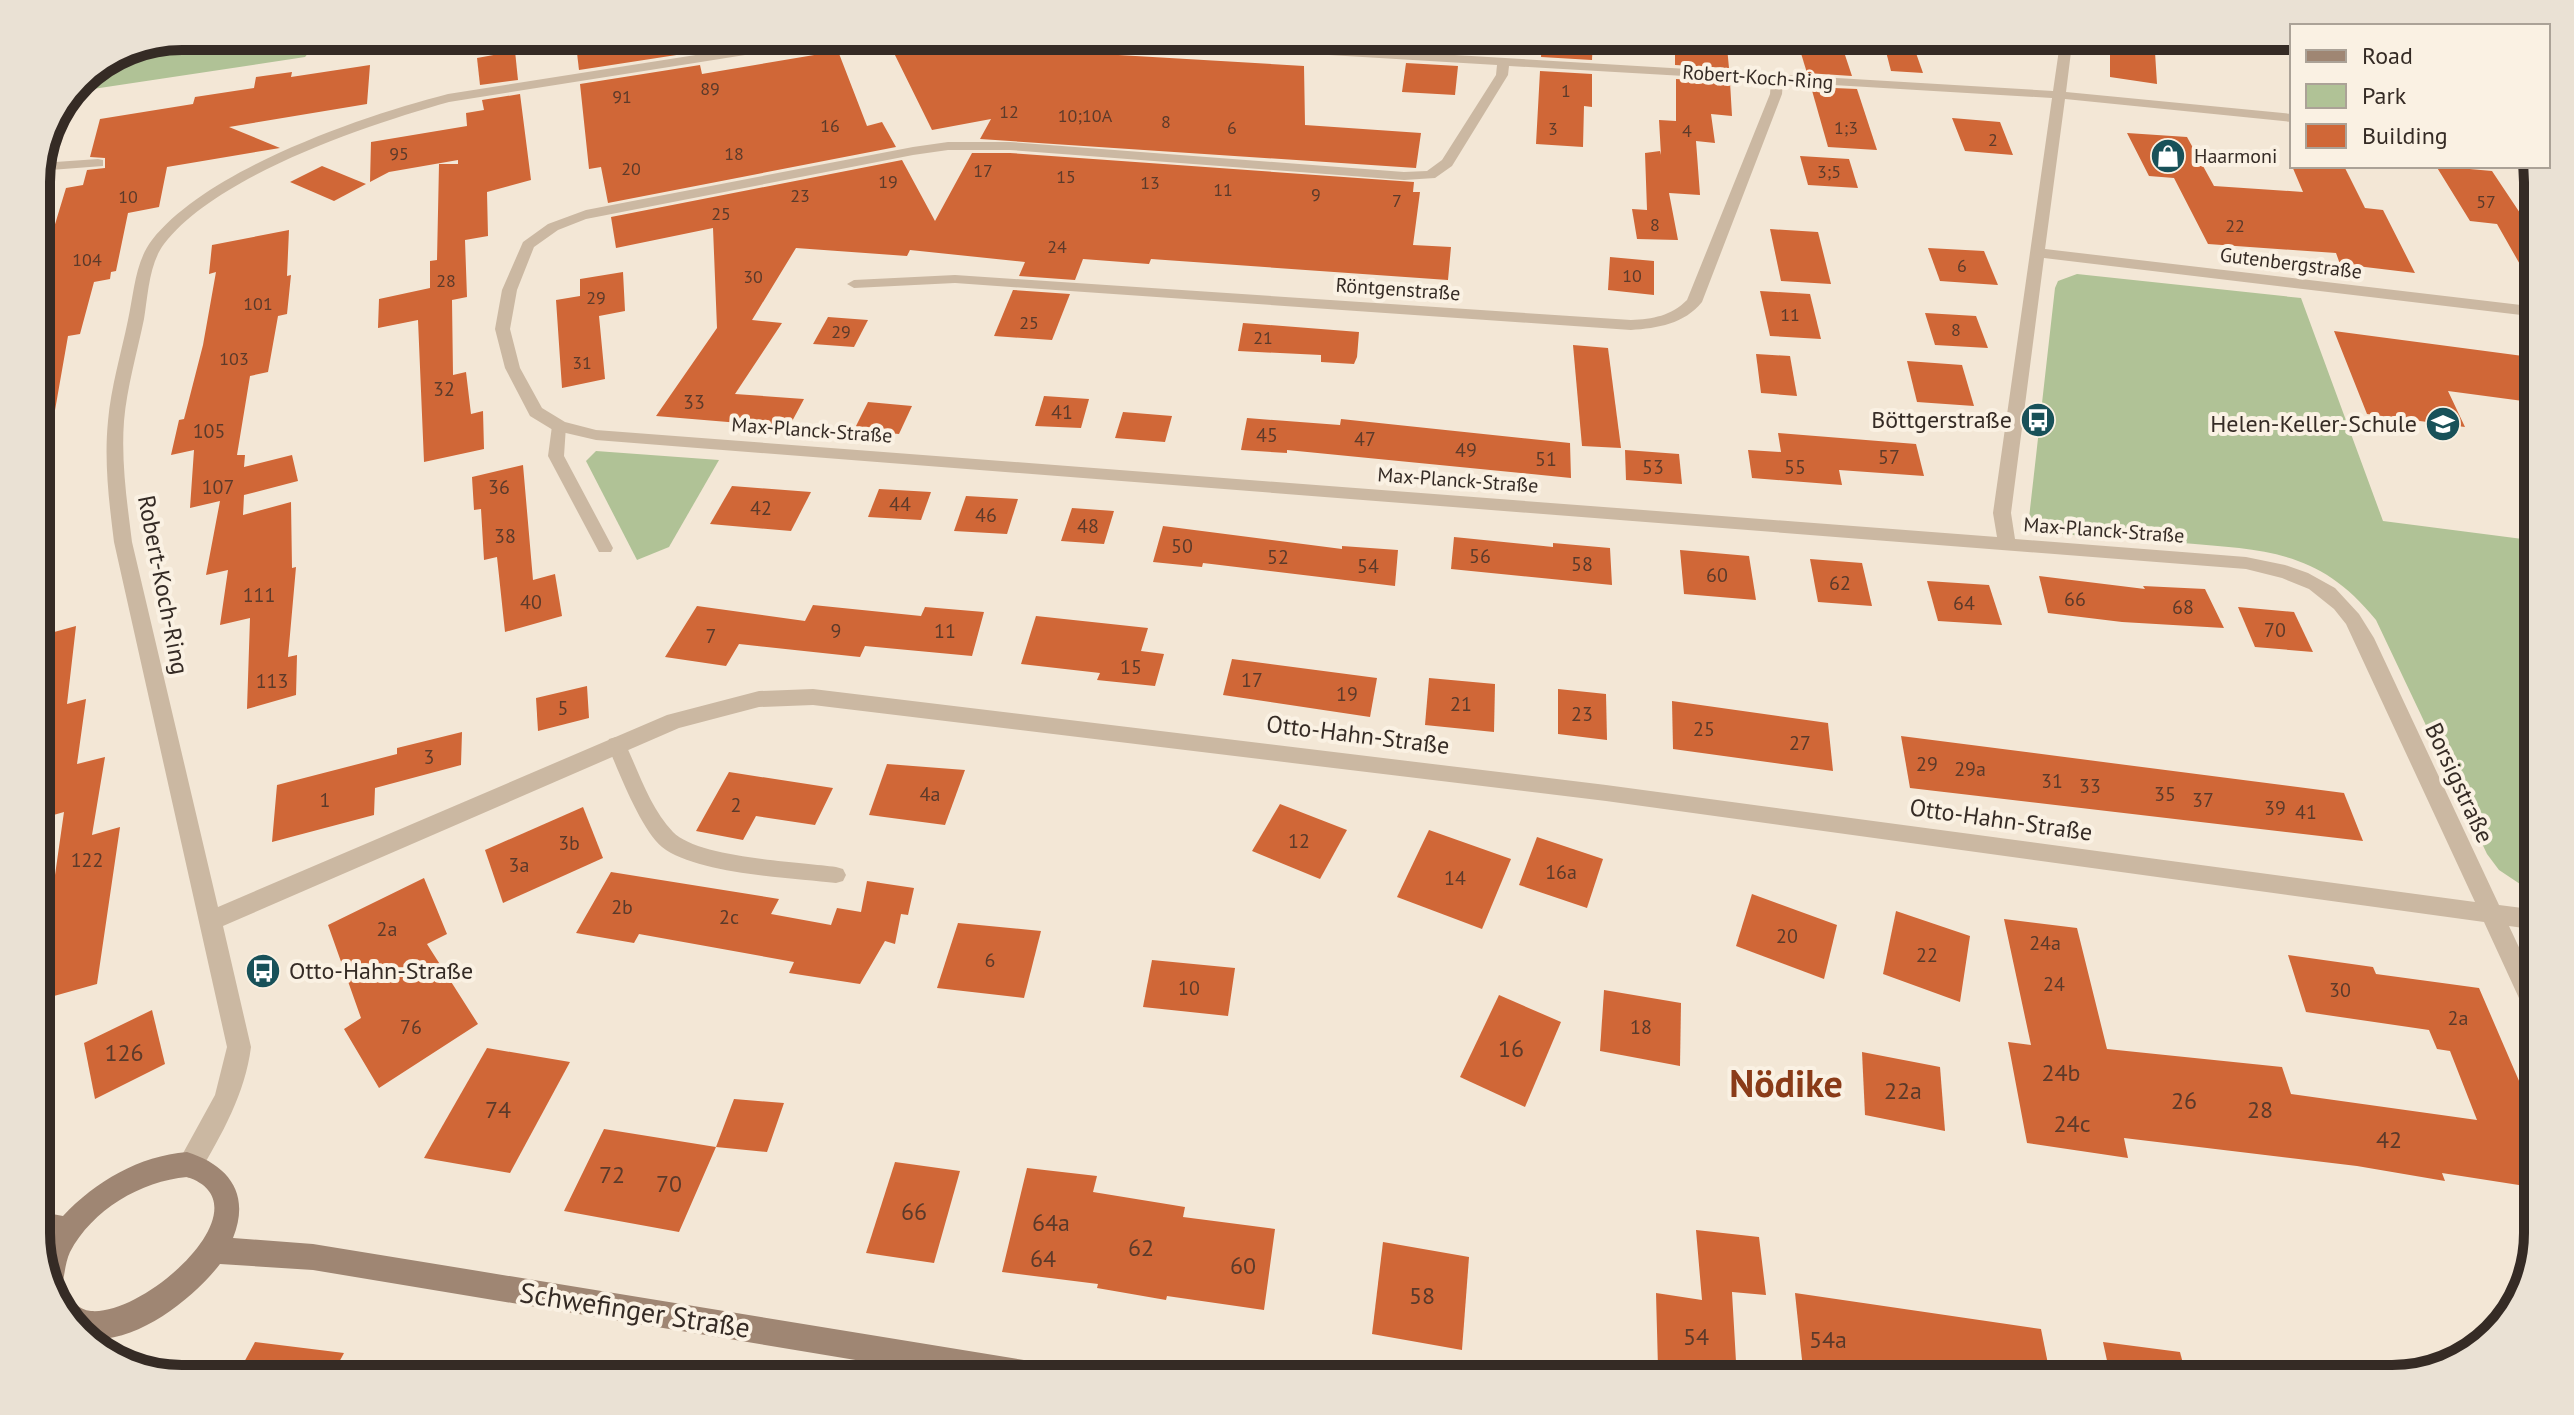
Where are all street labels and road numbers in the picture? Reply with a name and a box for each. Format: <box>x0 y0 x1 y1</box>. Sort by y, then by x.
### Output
street label: Robert-Koch-Ring <box>1682 59 1834 95</box>
street label: Gutenbergstraße <box>2218 241 2364 285</box>
street label: Röntgenstraße <box>1335 272 1461 306</box>
street label: Max-Planck-Straße <box>731 411 893 449</box>
street label: Max-Planck-Straße <box>1377 461 1539 499</box>
street label: Robert-Koch-Ring <box>131 493 196 677</box>
street label: Max-Planck-Straße <box>2023 511 2185 549</box>
street label: Otto-Hahn-Straße <box>1265 708 1451 761</box>
street label: Borsigstraße <box>2418 718 2501 848</box>
street label: Otto-Hahn-Straße <box>1908 791 2094 848</box>
street label: Schwefinger Straße <box>517 1273 753 1346</box>

